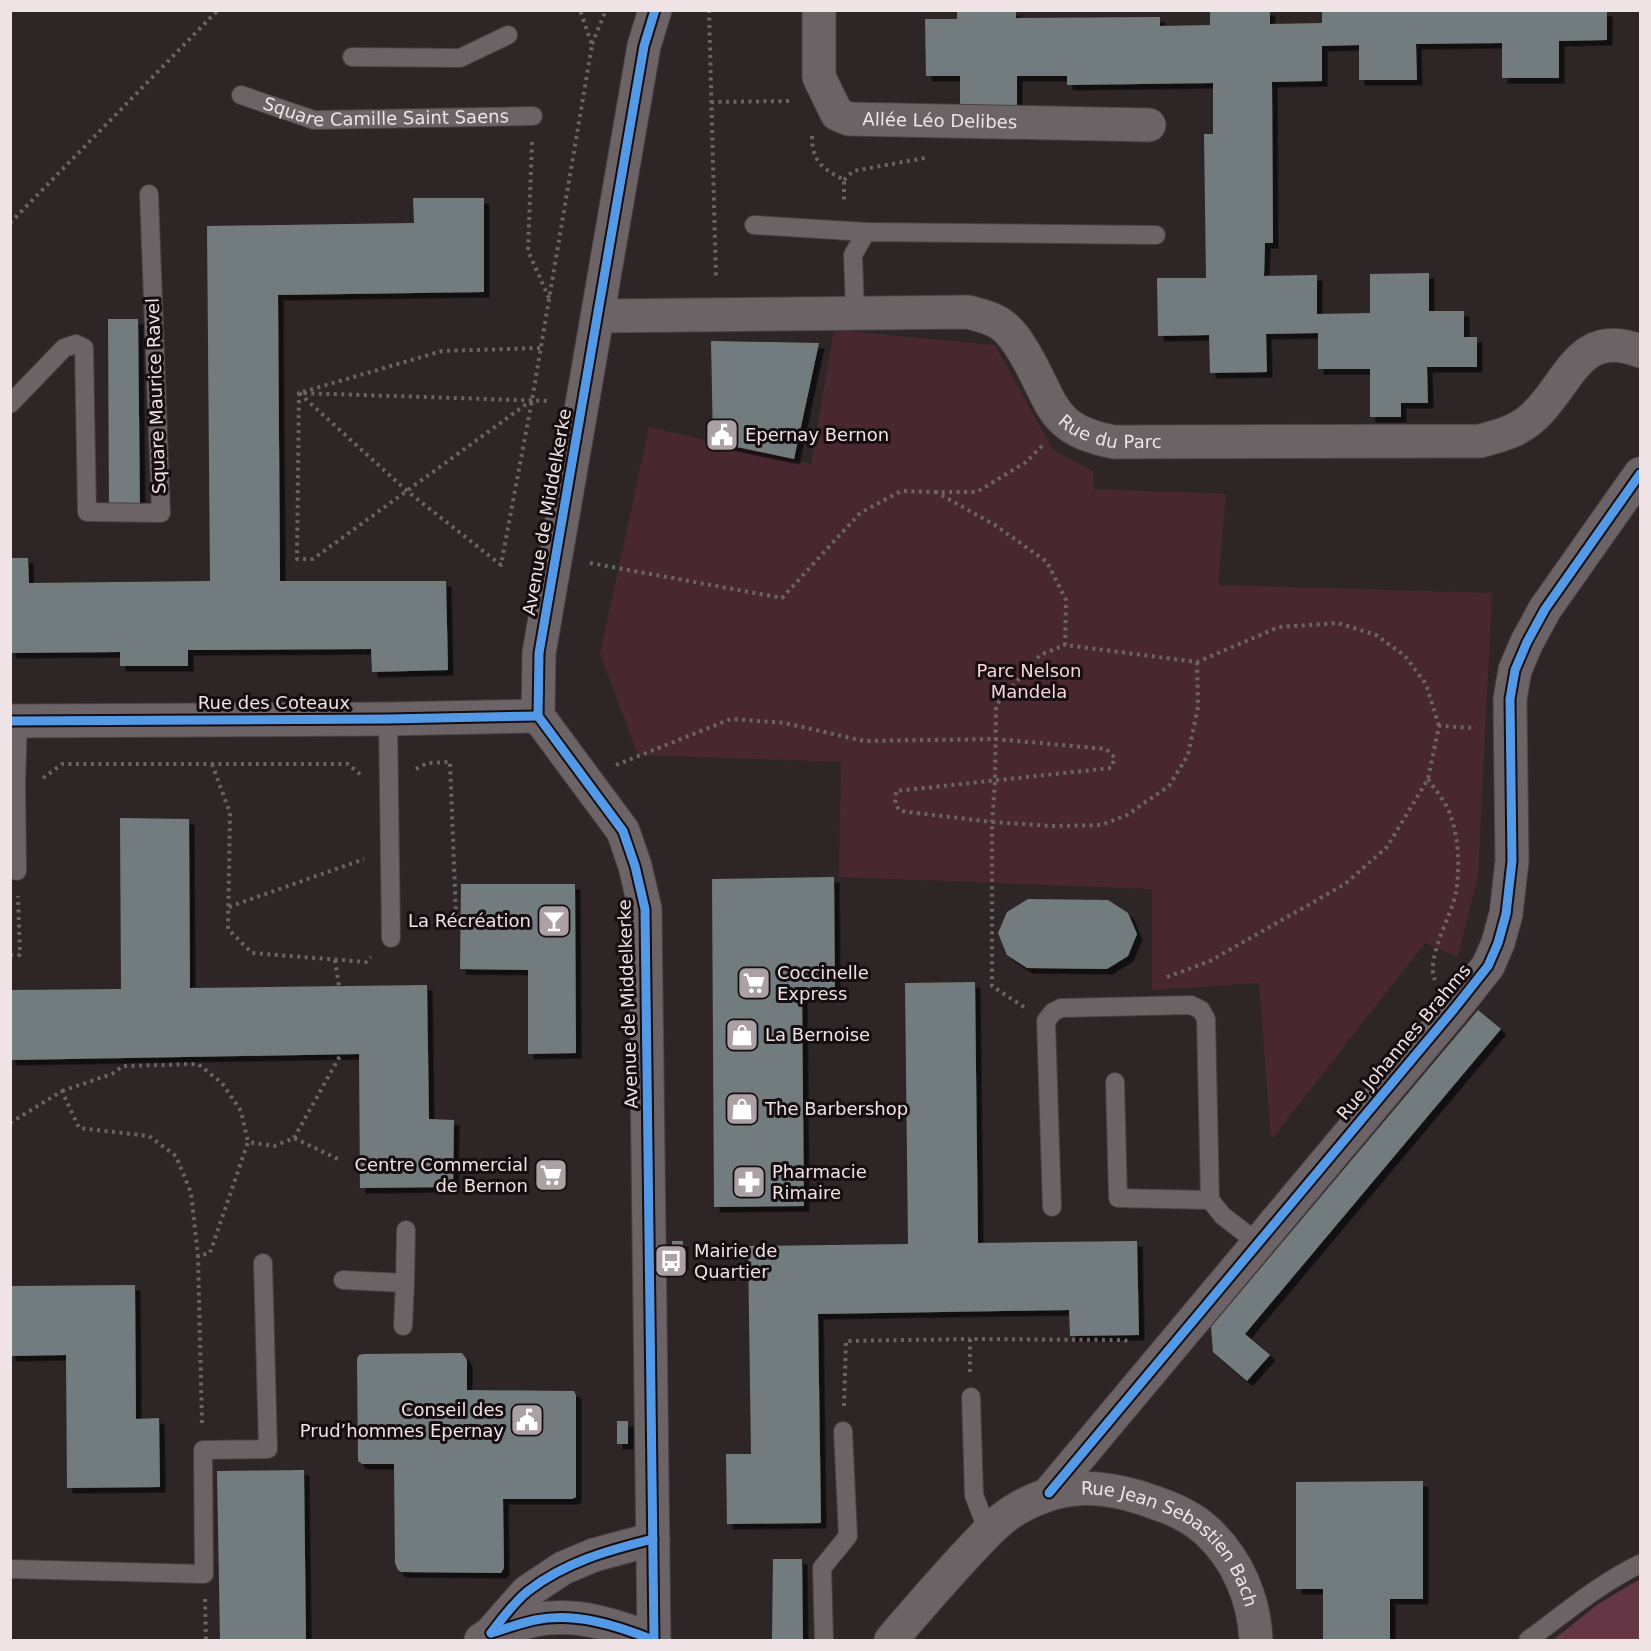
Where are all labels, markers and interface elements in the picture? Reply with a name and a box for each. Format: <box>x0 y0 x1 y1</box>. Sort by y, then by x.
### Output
street label: Square Camille Saint Saens <box>260 92 509 130</box>
street label: Allée Léo Delibes <box>862 108 1017 132</box>
street label: Square Maurice Ravel <box>142 298 169 494</box>
street label: Avenue de Middelkerke <box>518 407 575 617</box>
street label: Rue du Parc <box>1054 410 1162 453</box>
public building icon: Epernay Bernon <box>704 417 740 453</box>
place label: Epernay Bernon <box>745 424 889 445</box>
park label: Parc Nelson Mandela <box>976 660 1082 702</box>
street label: Rue des Coteaux <box>198 692 350 713</box>
street label: Avenue de Middelkerke <box>613 899 642 1109</box>
bar icon: La Récréation <box>536 903 572 939</box>
place label: La Récréation <box>408 910 531 931</box>
street label: Rue Johannes Brahms <box>1332 960 1475 1124</box>
place label: Coccinelle Express <box>777 962 869 1004</box>
supermarket icon: Coccinelle Express <box>736 965 772 1001</box>
shop icon: La Bernoise <box>724 1017 760 1053</box>
place label: La Bernoise <box>765 1024 870 1045</box>
shop icon: The Barbershop <box>724 1091 760 1127</box>
place label: The Barbershop <box>764 1098 908 1119</box>
place label: Centre Commercial de Bernon <box>354 1154 528 1196</box>
supermarket icon: Centre Commercial de Bernon <box>533 1157 569 1193</box>
place label: Pharmacie Rimaire <box>772 1161 867 1203</box>
pharmacy icon: Pharmacie Rimaire <box>731 1164 767 1200</box>
place label: Mairie de Quartier <box>694 1240 777 1282</box>
bus stop icon: Mairie de Quartier <box>653 1243 689 1279</box>
place label: Conseil des Prud’hommes Epernay <box>300 1399 504 1441</box>
public building icon: Conseil des Prud’hommes Epernay <box>509 1402 545 1438</box>
street label: Rue Jean Sebastien Bach <box>1081 1477 1262 1609</box>

